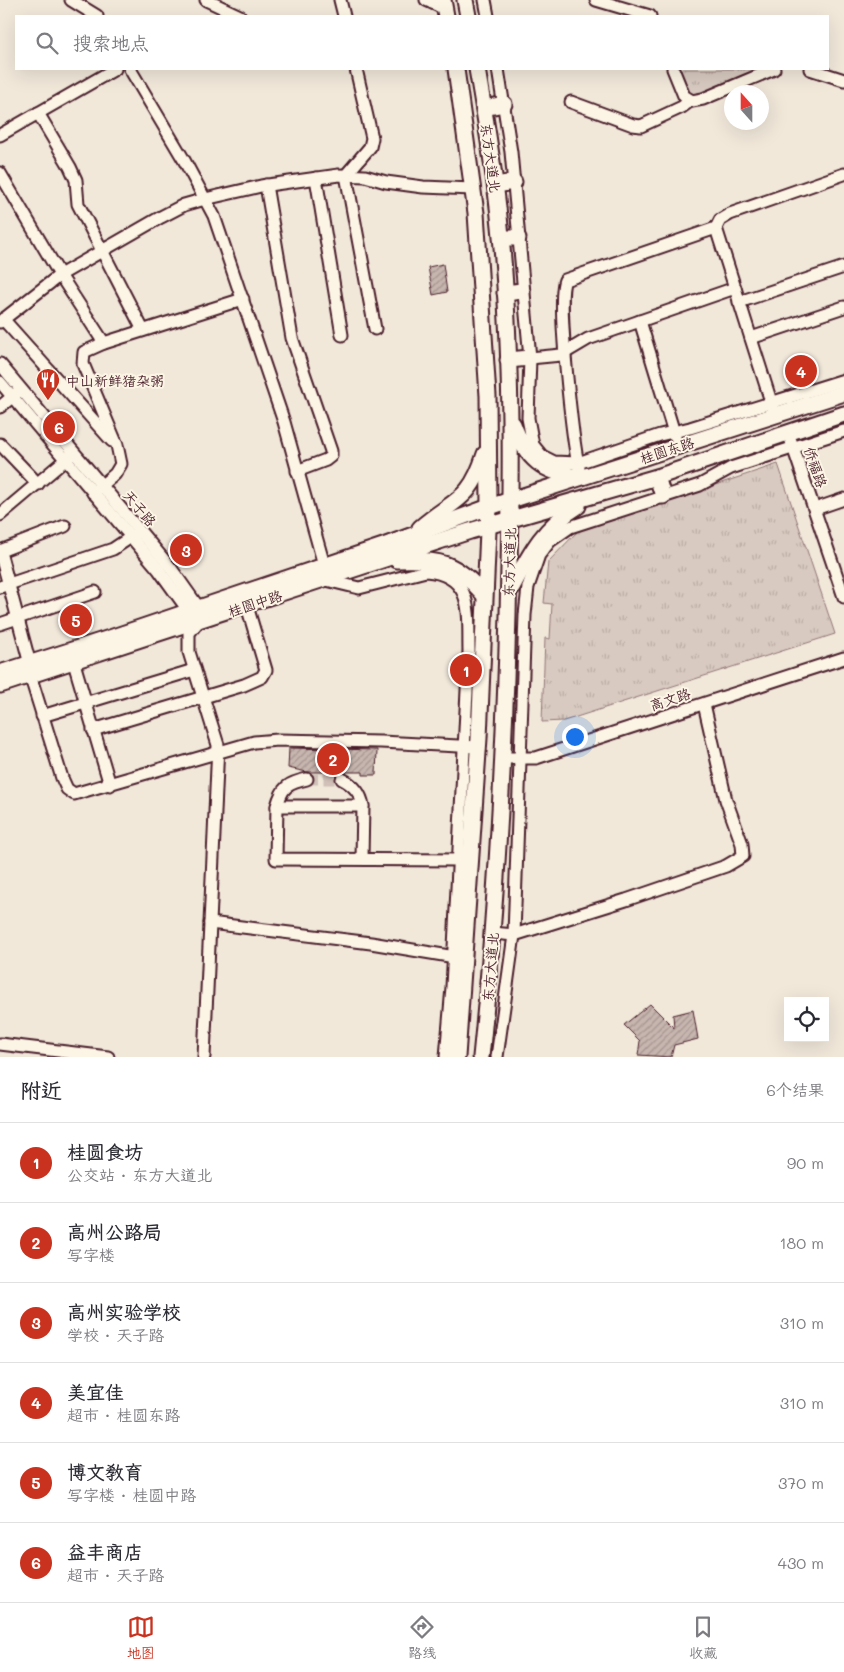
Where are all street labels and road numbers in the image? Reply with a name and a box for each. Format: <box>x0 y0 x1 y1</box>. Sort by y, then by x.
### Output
street label: 东方大道北 <box>477 122 505 194</box>
street label: 桂圆东路 <box>637 432 697 468</box>
street label: 侨福路 <box>800 444 832 490</box>
street label: 天子路 <box>119 486 161 530</box>
street label: 东方大道北 <box>498 527 520 597</box>
street label: 桂圆中路 <box>225 585 285 621</box>
street label: 高文路 <box>647 683 693 715</box>
street label: 东方大道北 <box>477 931 503 1003</box>

